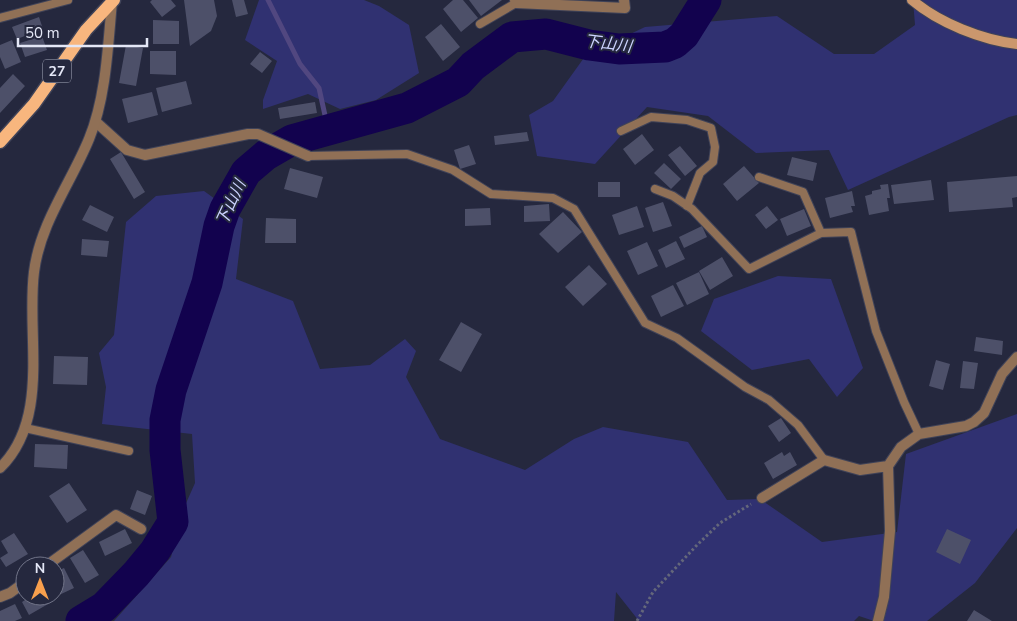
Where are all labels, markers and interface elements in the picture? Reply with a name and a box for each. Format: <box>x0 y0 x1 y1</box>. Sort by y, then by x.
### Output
scale bar <box>18 15 146 47</box>
text: 50 m <box>25 23 60 43</box>
water label: 下山川 <box>583 30 635 58</box>
road number: 27 <box>43 59 71 82</box>
water label: 下山川 <box>211 175 252 229</box>
north arrow <box>15 556 65 606</box>
text: N <box>35 559 45 578</box>

